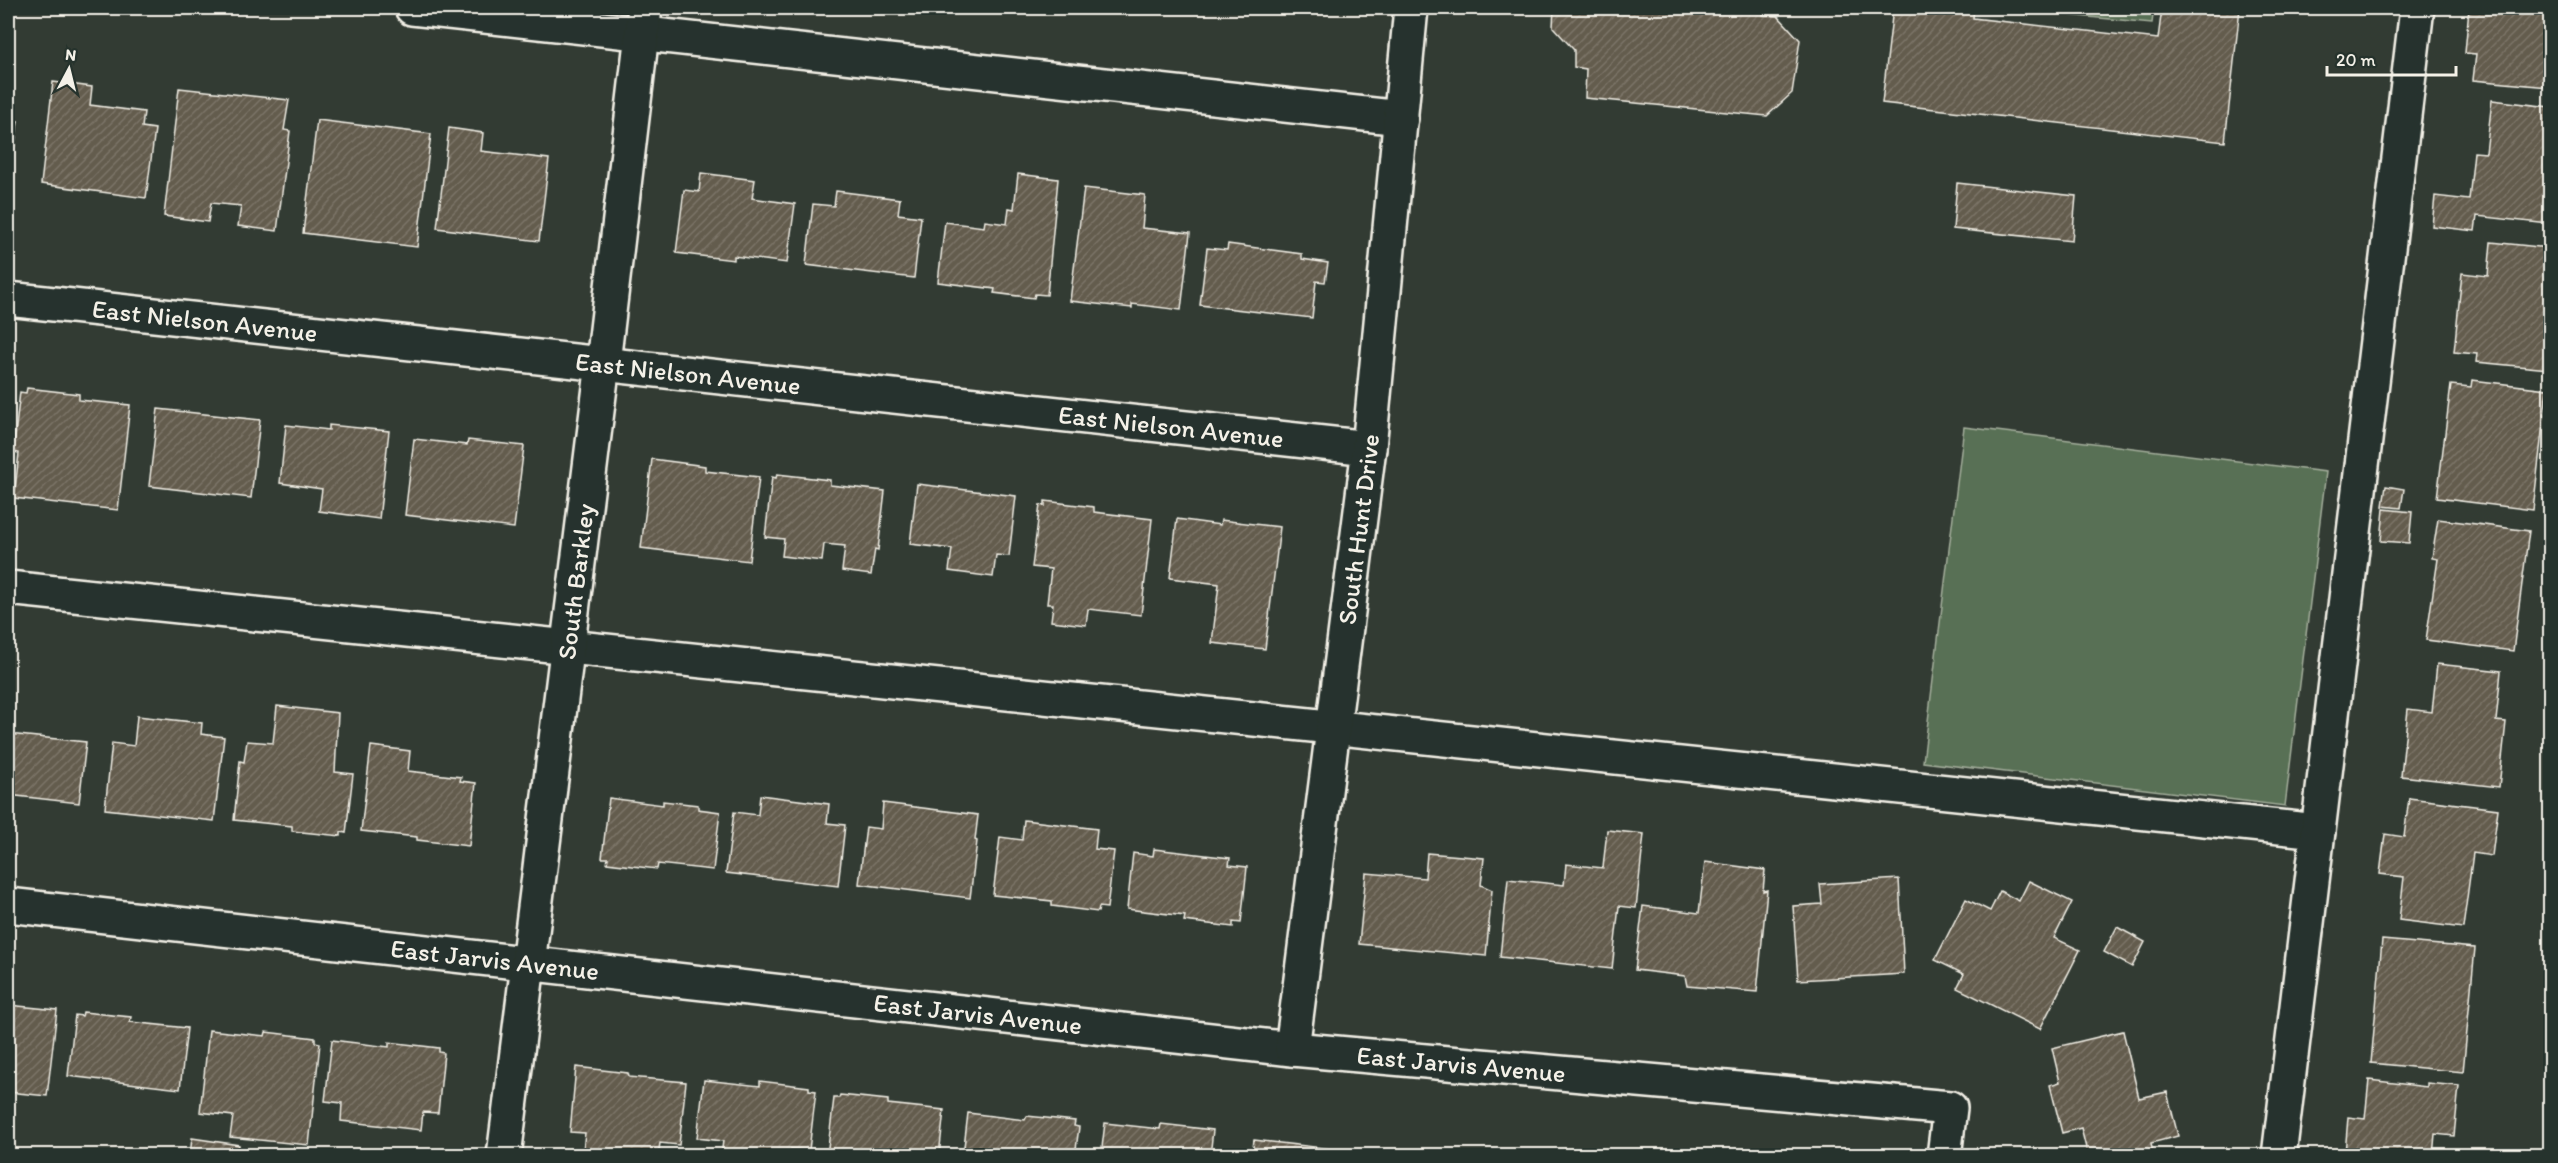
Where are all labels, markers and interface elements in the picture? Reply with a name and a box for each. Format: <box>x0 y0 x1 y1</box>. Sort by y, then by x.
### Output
north arrow <box>39 39 99 99</box>
scale bar <box>2327 39 2456 77</box>
text: N <box>64 45 77 65</box>
text: 20 m <box>2336 49 2376 71</box>
street label: East Nielson Avenue <box>91 292 319 349</box>
street label: East Nielson Avenue <box>574 345 802 402</box>
street label: East Nielson Avenue <box>1057 398 1285 455</box>
street label: South Hunt Drive <box>1331 432 1386 627</box>
street label: South Barkley <box>550 502 601 661</box>
street label: East Jarvis Avenue <box>389 932 601 987</box>
street label: East Jarvis Avenue <box>872 986 1084 1041</box>
street label: East Jarvis Avenue <box>1355 1039 1567 1089</box>

